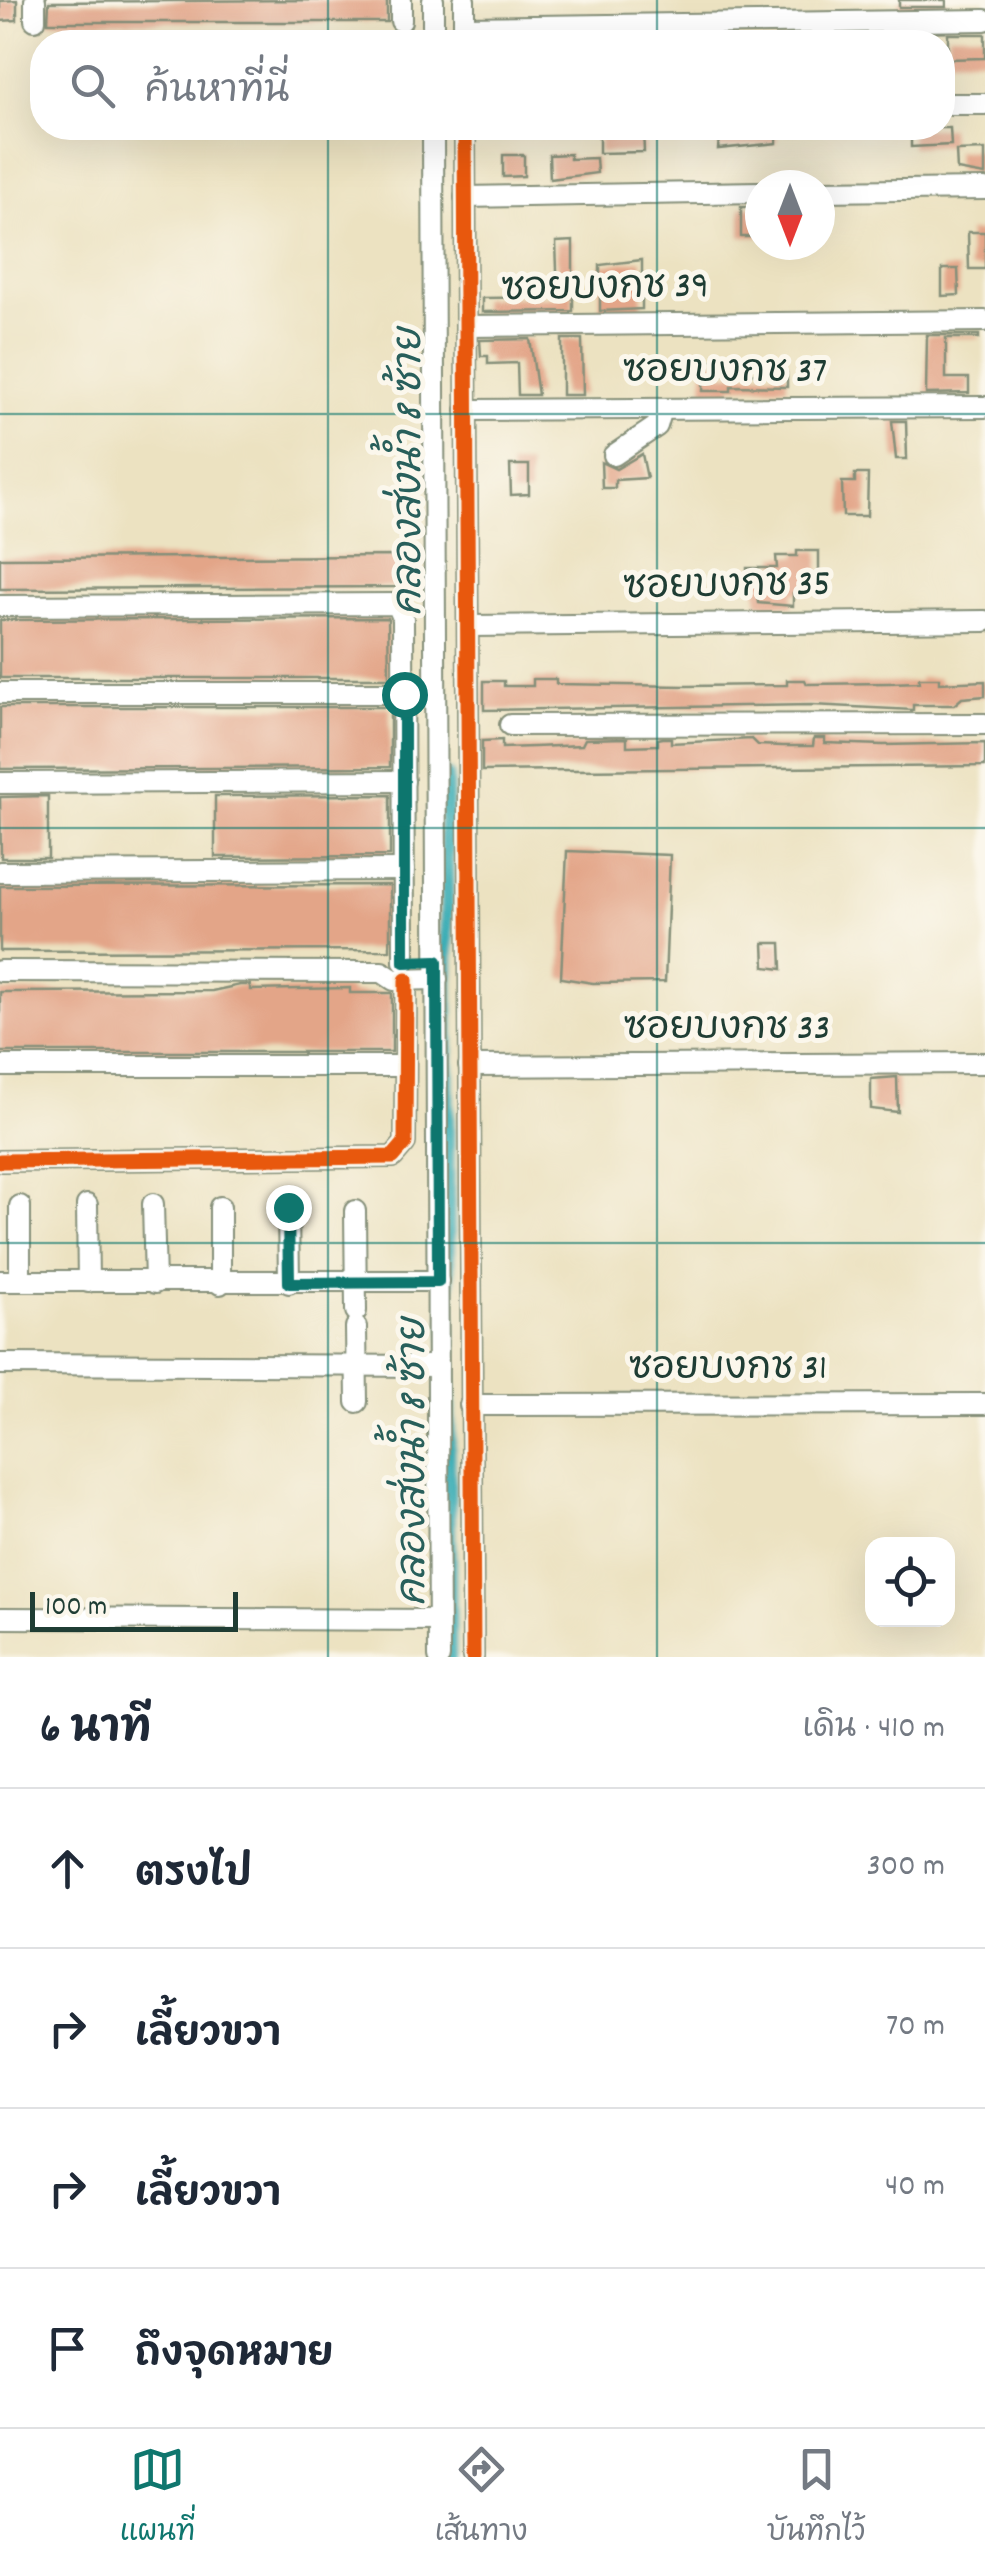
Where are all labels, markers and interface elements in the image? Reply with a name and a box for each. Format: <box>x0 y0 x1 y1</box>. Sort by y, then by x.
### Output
search box <box>30 30 955 140</box>
icon: search <box>65 58 120 113</box>
text: ค้นหาที่นี่ <box>145 66 289 121</box>
north arrow <box>745 170 835 260</box>
street label: ซอยบงกช 39 <box>501 261 709 319</box>
water label: คลองส่งน้ำ 8 ซ้าย <box>370 325 441 616</box>
street label: ซอยบงกช 37 <box>623 346 827 401</box>
street label: ซอยบงกช 35 <box>623 559 831 617</box>
route start <box>382 672 428 718</box>
street label: ซอยบงกช 33 <box>624 1003 830 1058</box>
route end <box>266 1185 312 1231</box>
water label: คลองส่งน้ำ 8 ซ้าย <box>374 1315 445 1606</box>
street label: ซอยบงกช 31 <box>629 1343 827 1398</box>
map controls <box>865 1537 955 1627</box>
button: locate <box>865 1537 955 1627</box>
scale bar <box>30 1587 238 1632</box>
text: 100 m <box>45 1589 107 1629</box>
text: 6 นาที <box>40 1702 151 1762</box>
text: เดิน · 410 m <box>802 1707 945 1753</box>
icon: ahead <box>40 1841 95 1896</box>
text: 300 m <box>867 1845 945 1891</box>
text: ตรงไป <box>135 1849 252 1904</box>
icon: right <box>40 2001 95 2056</box>
text: 70 m <box>886 2005 945 2051</box>
text: เลี้ยวขวา <box>135 2009 281 2064</box>
icon: right <box>40 2161 95 2216</box>
text: 40 m <box>885 2165 945 2211</box>
text: เลี้ยวขวา <box>135 2169 281 2224</box>
icon: arrive <box>40 2321 95 2376</box>
text: ถึงจุดหมาย <box>135 2329 333 2384</box>
tab: แผนที่ <box>120 2442 195 2555</box>
tab: เส้นทาง <box>435 2442 527 2555</box>
tab: บันทึกไว้ <box>767 2442 865 2555</box>

